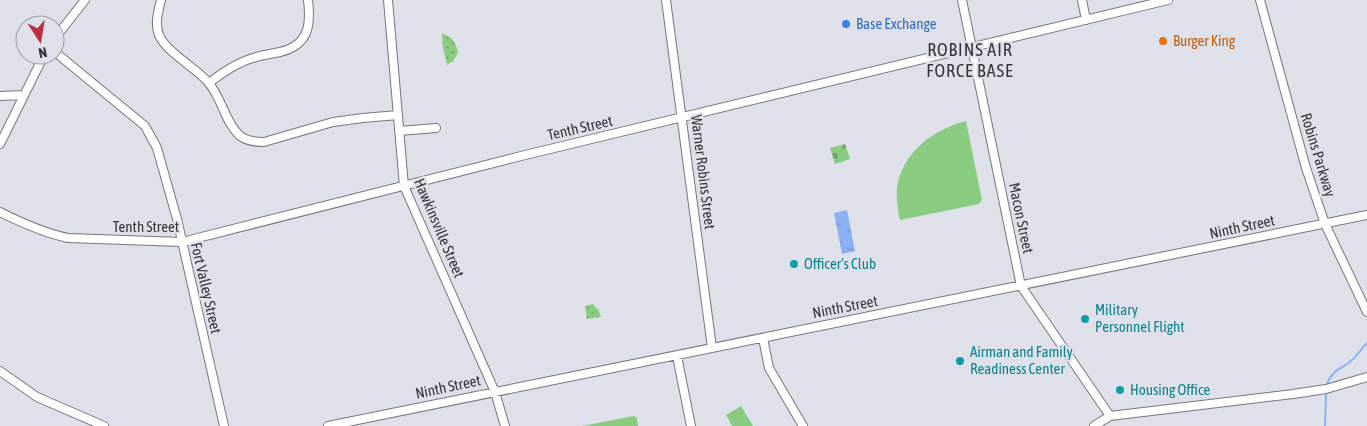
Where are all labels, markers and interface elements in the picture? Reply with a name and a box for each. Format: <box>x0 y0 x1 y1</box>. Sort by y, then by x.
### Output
north arrow <box>15 15 65 65</box>
place label: Base Exchange <box>856 15 937 32</box>
marker: Base Exchange <box>840 18 852 30</box>
place label: Burger King <box>1173 32 1236 49</box>
marker: Burger King <box>1157 35 1169 47</box>
district label: ROBINS AIR FORCE BASE <box>926 39 1014 81</box>
text: N <box>37 44 48 61</box>
street label: Robins Parkway <box>1298 111 1339 199</box>
street label: Tenth Street <box>546 112 614 143</box>
street label: Warner Robins Street <box>688 114 719 230</box>
street label: Hawkinsville Street <box>411 176 468 280</box>
street label: Macon Street <box>1006 181 1037 255</box>
street label: Ninth Street <box>1208 211 1276 242</box>
street label: Tenth Street <box>113 218 179 235</box>
street label: Fort Valley Street <box>188 241 225 335</box>
place label: Officer's Club <box>804 255 876 272</box>
marker: Officer's Club <box>788 258 800 270</box>
street label: Ninth Street <box>811 292 879 321</box>
place label: Military Personnel Flight <box>1095 301 1185 335</box>
marker: Military Personnel Flight <box>1079 313 1091 325</box>
place label: Airman and Family Readiness Center <box>970 343 1073 377</box>
marker: Airman and Family Readiness Center <box>954 355 966 367</box>
street label: Ninth Street <box>414 371 482 402</box>
place label: Housing Office <box>1130 381 1210 398</box>
marker: Housing Office <box>1114 384 1126 396</box>

